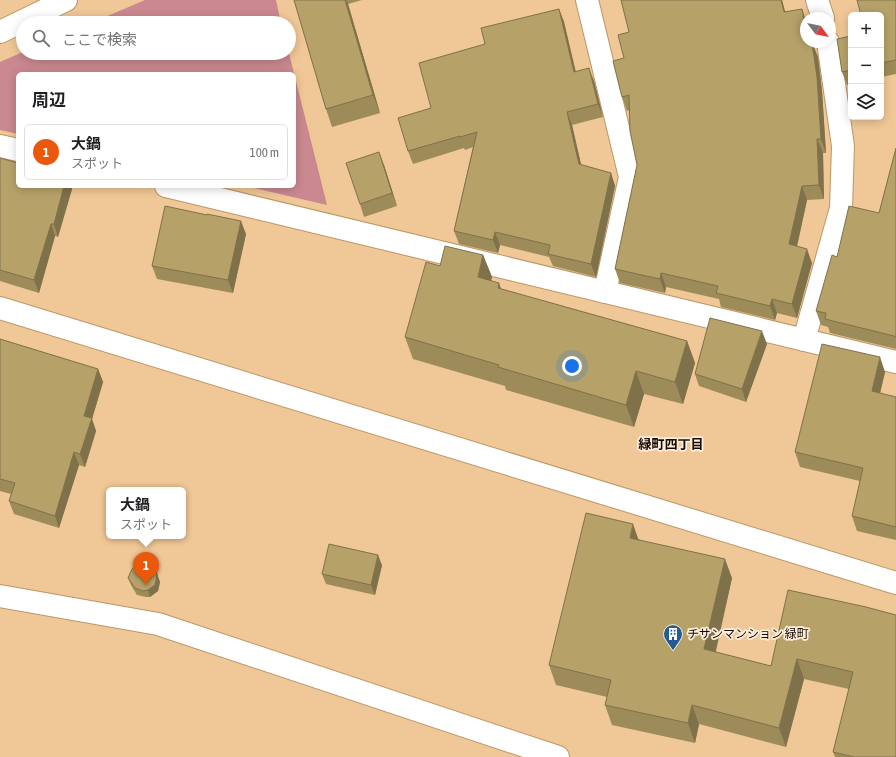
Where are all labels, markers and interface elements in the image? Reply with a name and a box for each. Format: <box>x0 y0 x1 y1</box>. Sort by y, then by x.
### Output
north arrow <box>800 12 836 48</box>
map controls <box>848 12 884 120</box>
button: + <box>848 12 884 48</box>
search box <box>16 16 296 60</box>
icon: search <box>30 27 52 49</box>
text: ここで検索 <box>62 31 137 48</box>
button: − <box>848 48 884 84</box>
button: layers <box>848 84 884 120</box>
text: 周辺 <box>32 90 66 110</box>
text: 大鍋 <box>71 135 101 152</box>
text: 1 <box>43 145 49 160</box>
text: 100 m <box>250 145 279 160</box>
text: スポット <box>71 156 123 171</box>
your location <box>562 356 582 376</box>
district label: 緑町四丁目 <box>637 437 704 452</box>
popup <box>106 487 186 539</box>
text: 大鍋 <box>120 496 150 513</box>
text: スポット <box>120 517 172 532</box>
pin: 1 <box>133 552 159 585</box>
building icon: チサンマンション 緑町 <box>662 623 684 651</box>
place label: チサンマンション 緑町 <box>687 627 809 641</box>

